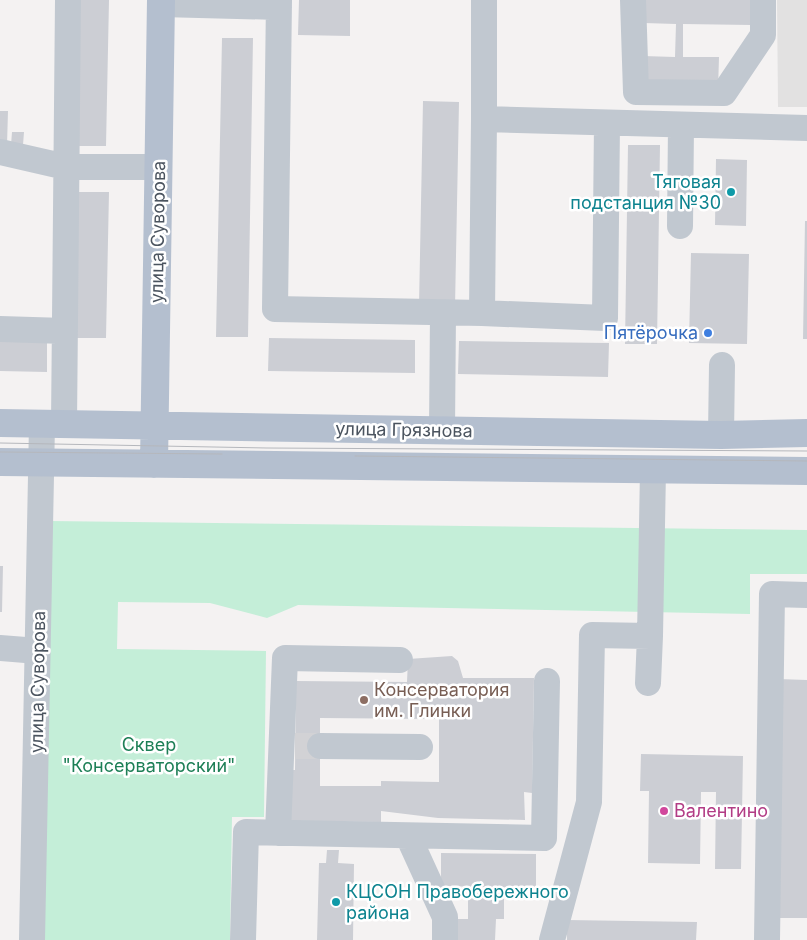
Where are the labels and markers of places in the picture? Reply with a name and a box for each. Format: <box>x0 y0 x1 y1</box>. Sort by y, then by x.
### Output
place label: Тяговая подстанция №30 <box>570 171 721 213</box>
marker: Тяговая подстанция №30 <box>725 186 737 198</box>
place label: Пятёрочка <box>604 322 698 343</box>
marker: Пятёрочка <box>702 327 714 339</box>
place label: Консерватория им. Глинки <box>374 679 509 721</box>
marker: Консерватория им. Глинки <box>358 694 370 706</box>
place label: Валентино <box>674 800 768 821</box>
marker: Валентино <box>658 805 670 817</box>
place label: КЦСОН Правобережного района <box>346 881 569 923</box>
marker: КЦСОН Правобережного района <box>330 896 342 908</box>

